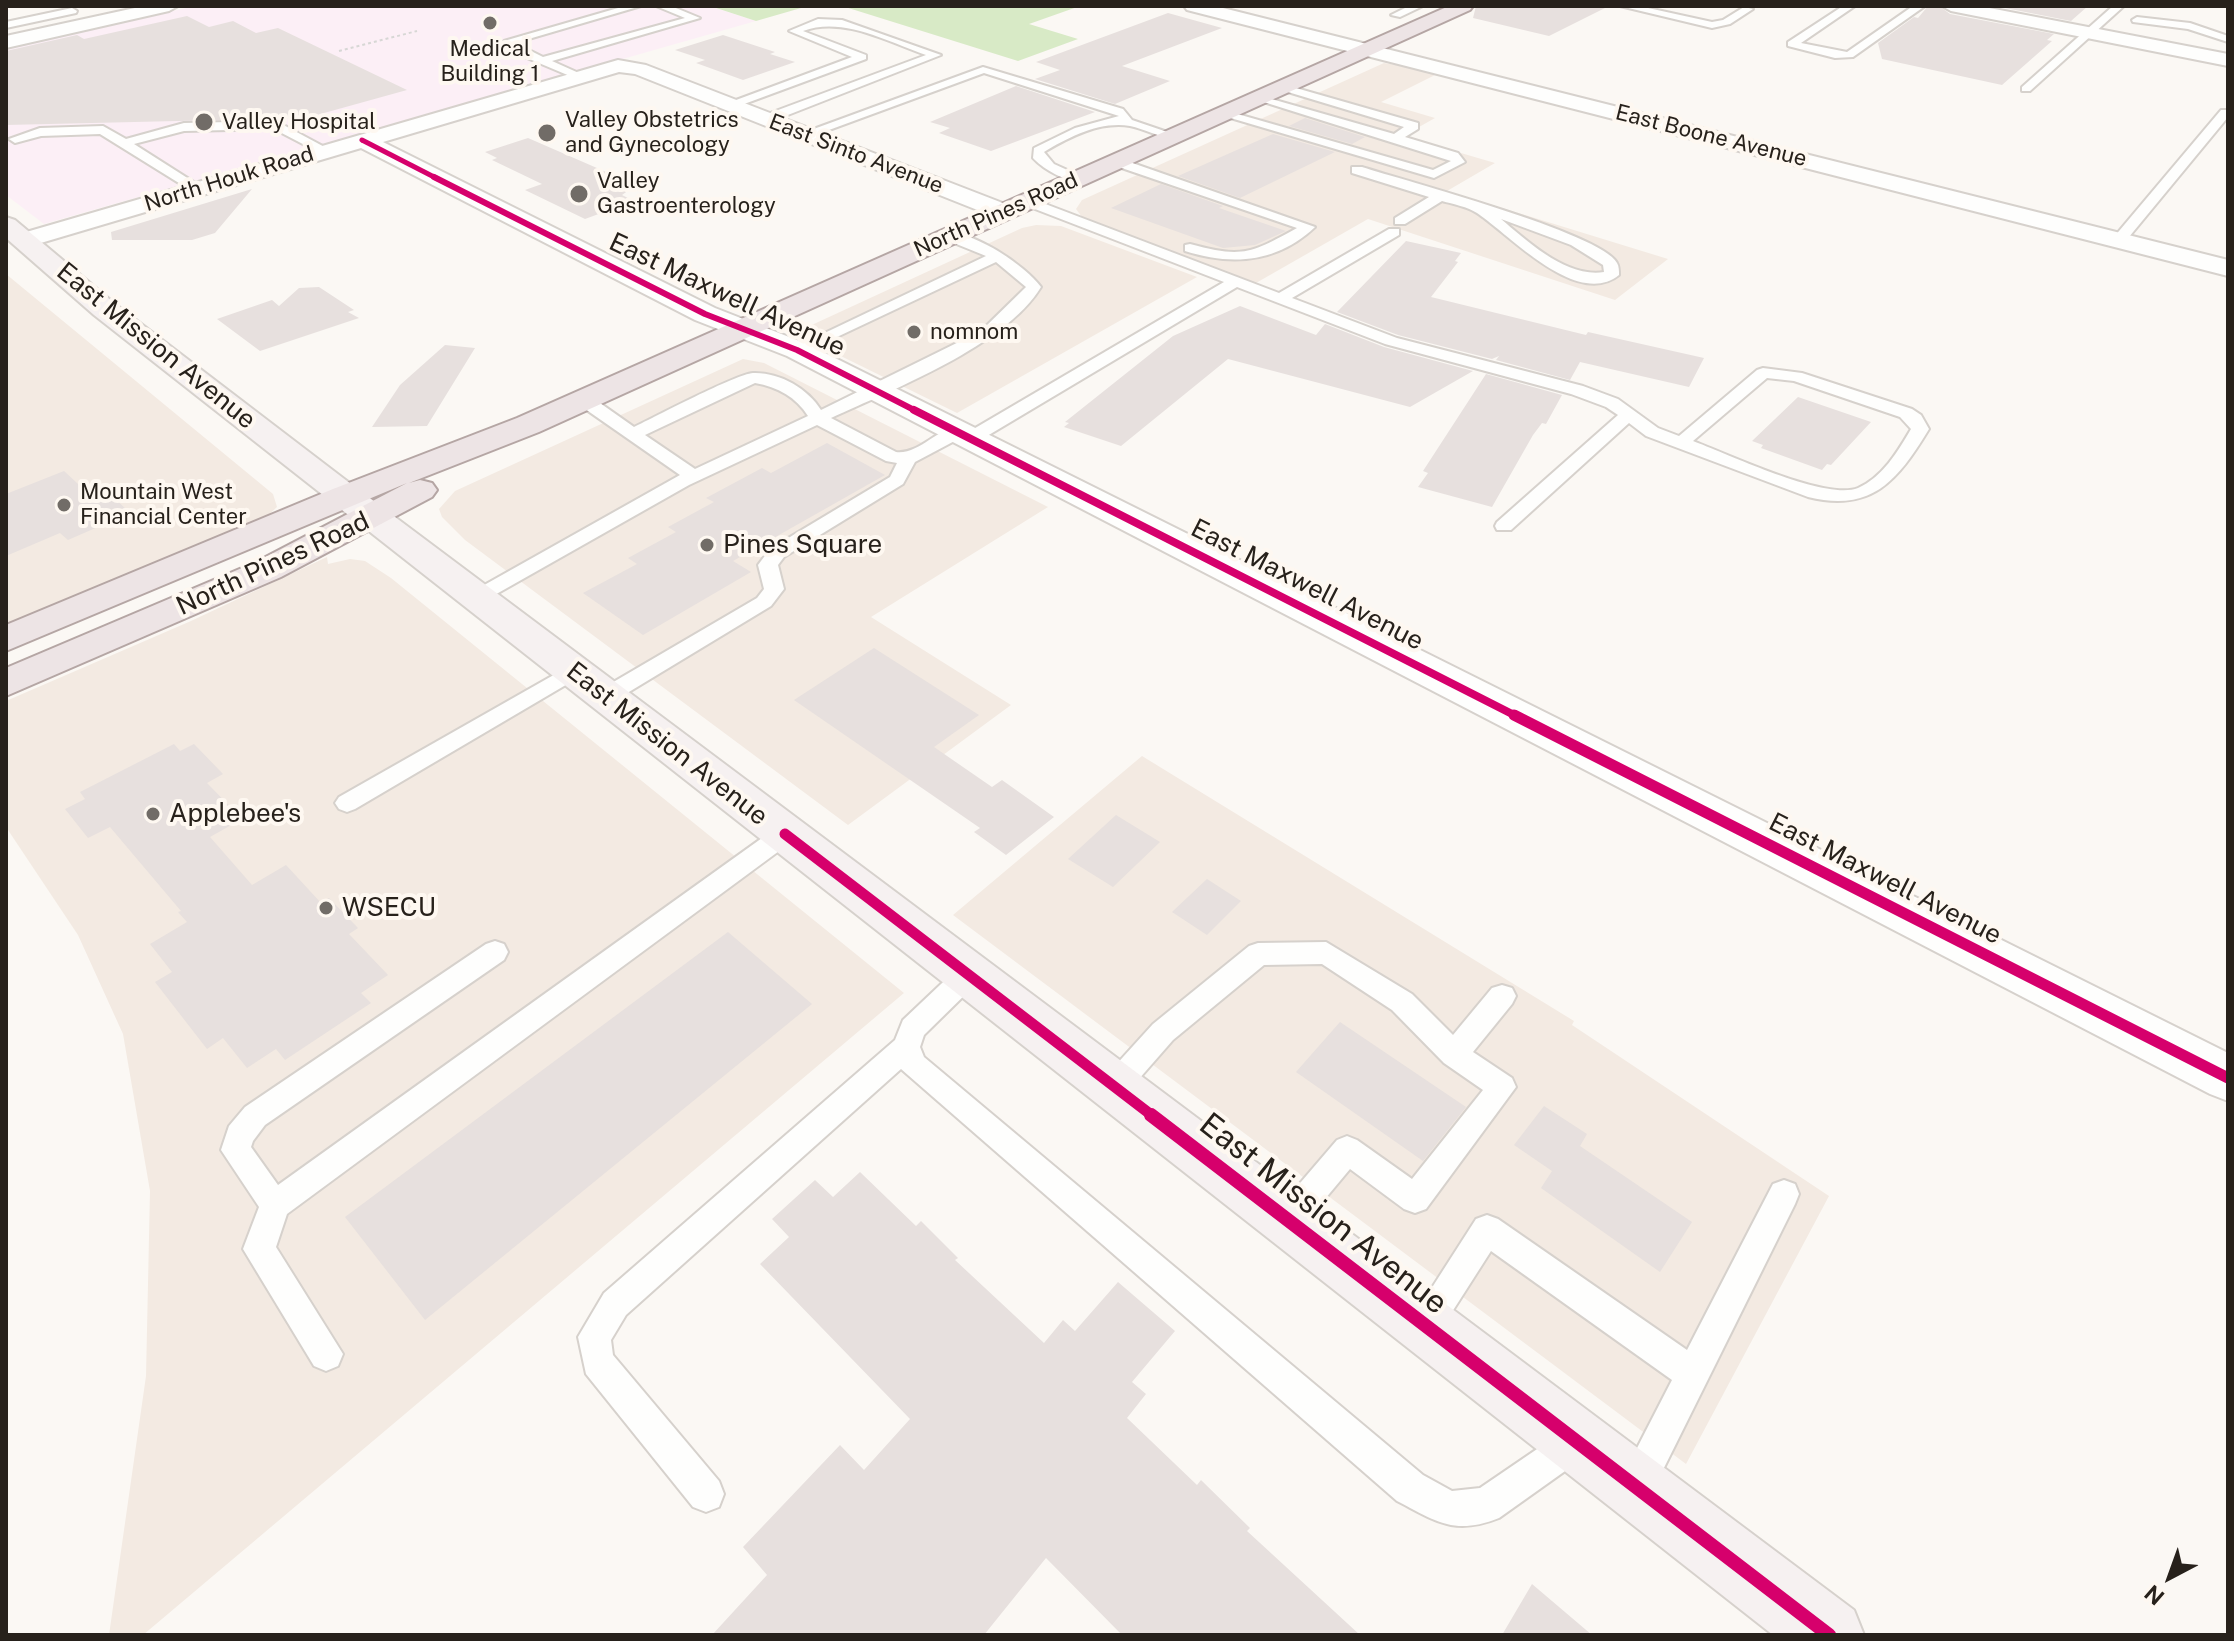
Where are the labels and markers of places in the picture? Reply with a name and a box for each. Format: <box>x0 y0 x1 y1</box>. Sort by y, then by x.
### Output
marker: Medical Building 1 <box>481 14 499 32</box>
place label: Medical Building 1 <box>441 36 539 88</box>
place label: Valley Obstetrics and Gynecology <box>565 107 739 158</box>
place label: Valley Hospital <box>222 109 376 135</box>
marker: Valley Hospital <box>193 111 215 133</box>
marker: Valley Obstetrics and Gynecology <box>536 122 558 144</box>
place label: Valley Gastroenterology <box>597 168 776 220</box>
marker: Valley Gastroenterology <box>568 183 590 205</box>
place label: nomnom <box>930 319 1018 345</box>
marker: nomnom <box>905 323 923 341</box>
place label: Mountain West Financial Center <box>80 479 247 530</box>
marker: Mountain West Financial Center <box>55 496 73 514</box>
place label: Pines Square <box>723 529 882 561</box>
marker: Pines Square <box>698 536 716 554</box>
place label: Applebee's <box>169 798 301 830</box>
marker: Applebee's <box>144 805 162 823</box>
place label: WSECU <box>342 892 436 924</box>
marker: WSECU <box>317 899 335 917</box>

